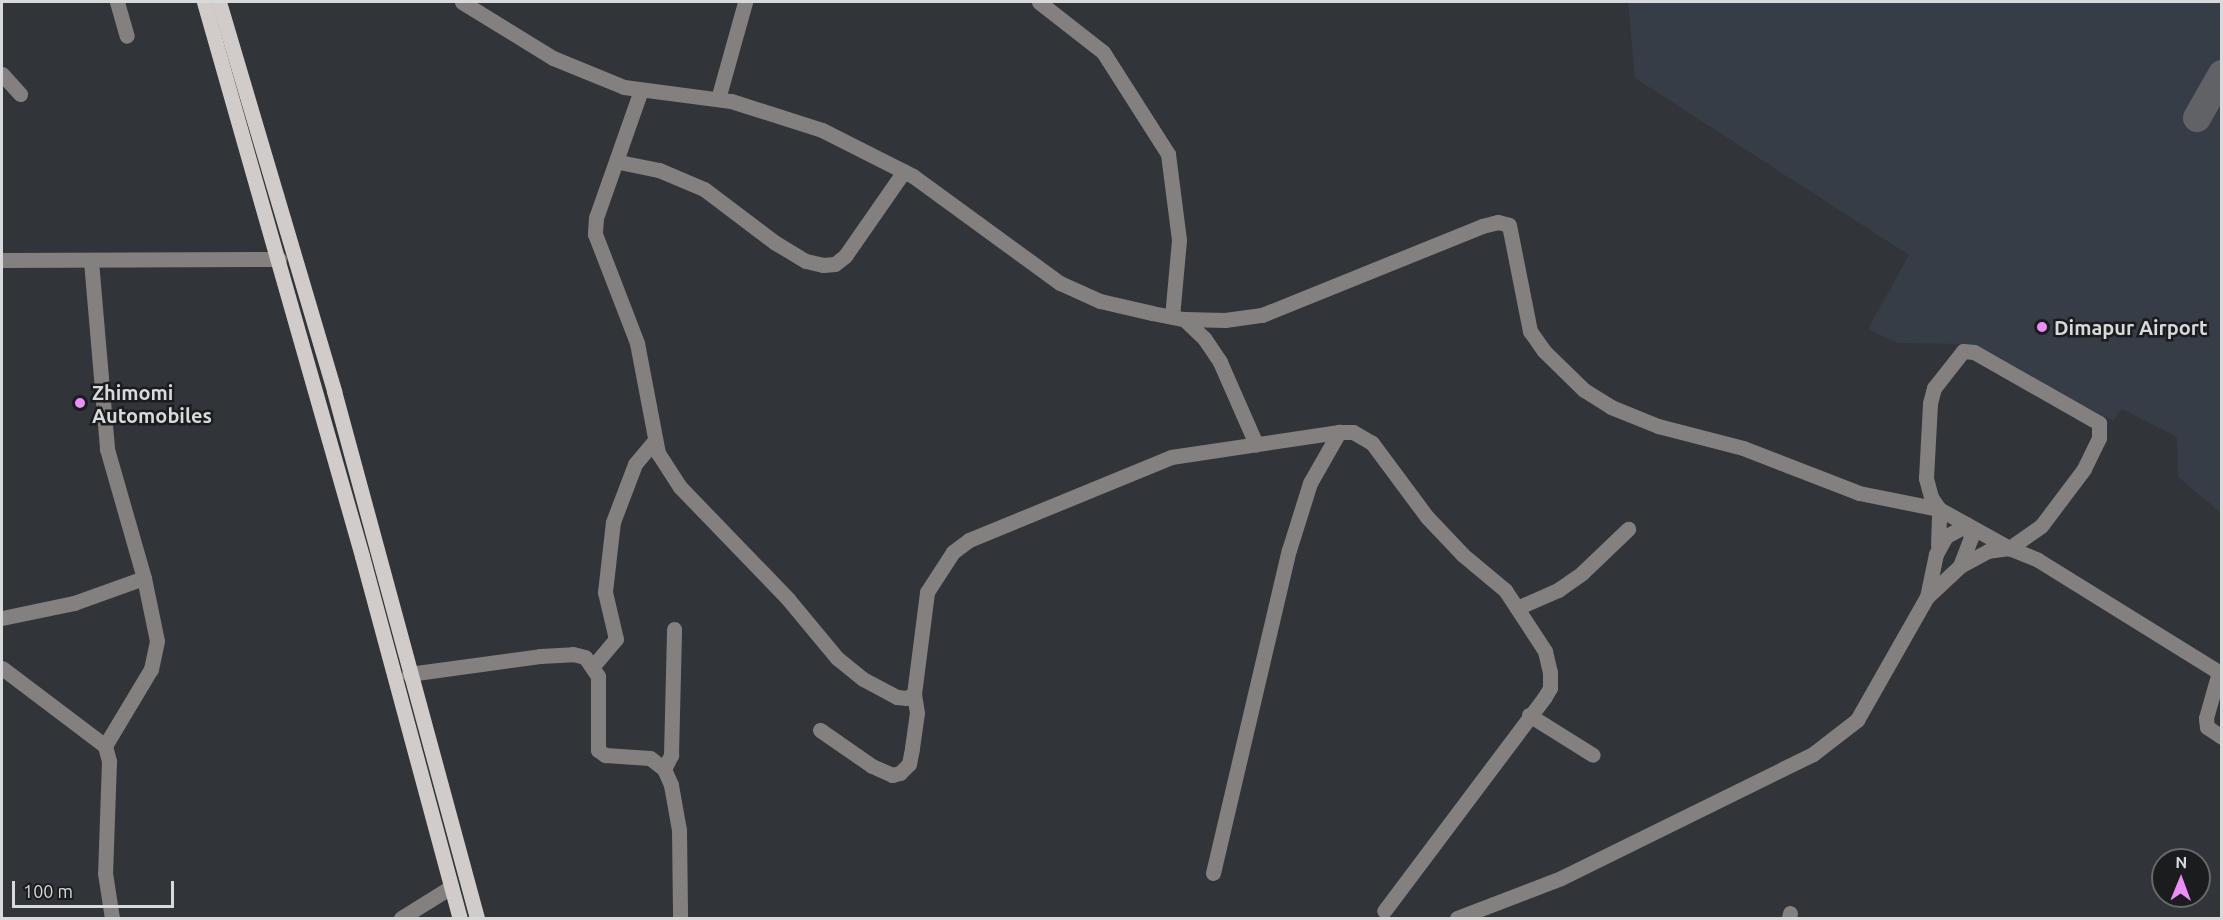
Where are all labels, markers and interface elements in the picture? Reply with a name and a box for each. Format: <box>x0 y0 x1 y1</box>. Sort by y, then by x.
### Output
place label: Dimapur Airport <box>2054 315 2208 339</box>
marker: Dimapur Airport <box>2035 320 2049 334</box>
place label: Zhimomi Automobiles <box>92 380 212 427</box>
marker: Zhimomi Automobiles <box>73 396 87 410</box>
north arrow <box>2151 848 2211 908</box>
text: N <box>2175 853 2187 871</box>
scale bar <box>15 869 177 907</box>
text: 100 m <box>23 881 73 901</box>

